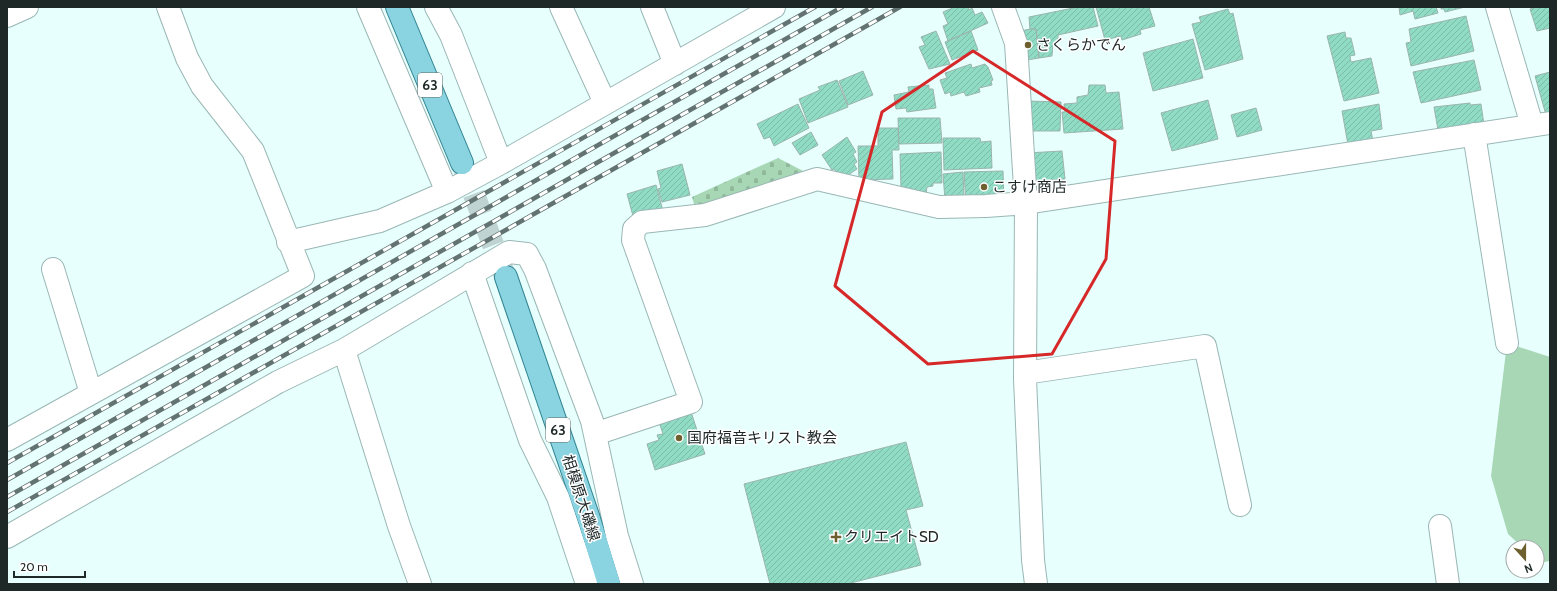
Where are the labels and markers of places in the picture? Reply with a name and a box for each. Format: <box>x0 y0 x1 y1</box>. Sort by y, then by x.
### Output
place label: さくらかでん <box>1036 36 1126 54</box>
marker: さくらかでん <box>1023 40 1033 50</box>
place label: こすけ商店 <box>992 178 1067 196</box>
marker: こすけ商店 <box>979 182 989 192</box>
place label: 国府福音キリスト教会 <box>687 429 837 447</box>
marker: 国府福音キリスト教会 <box>674 433 684 443</box>
place label: クリエイトSD <box>844 528 939 546</box>
marker: クリエイトSD <box>831 532 841 542</box>

